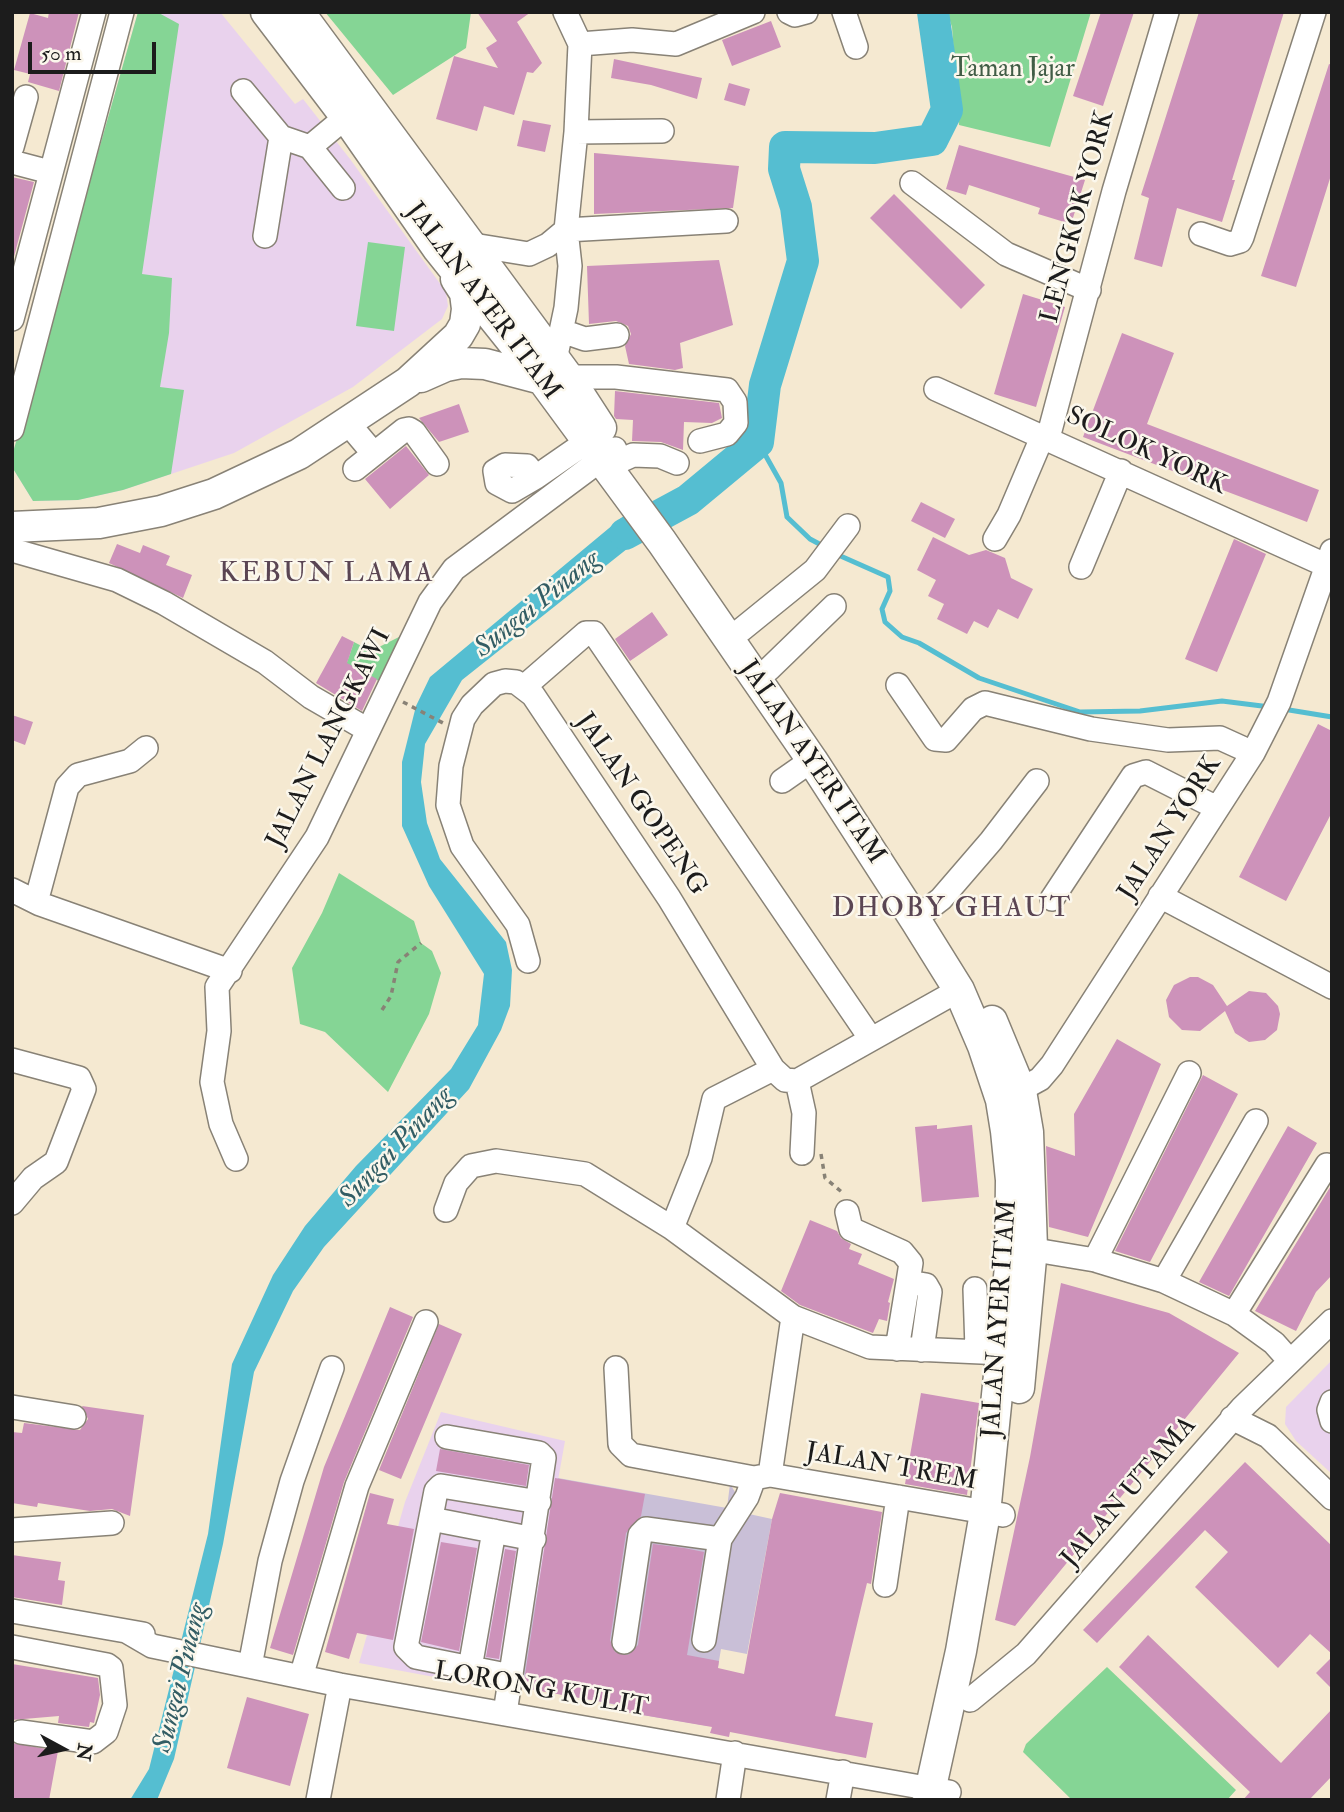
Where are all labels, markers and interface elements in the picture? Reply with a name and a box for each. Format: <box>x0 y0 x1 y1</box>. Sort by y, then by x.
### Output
scale bar <box>32 28 159 72</box>
text: 50 m <box>41 40 82 67</box>
park label: Taman Jajar <box>951 54 1075 86</box>
street label: LENGKOK YORK <box>1036 107 1122 327</box>
street label: JALAN AYER ITAM <box>398 197 566 407</box>
street label: SOLOK YORK <box>1061 401 1231 503</box>
water label: Sungai Pinang <box>468 544 608 666</box>
district label: KEBUN LAMA <box>220 558 434 592</box>
street label: JALAN LANGKAWI <box>261 624 399 854</box>
street label: JALAN AYER ITAM <box>731 655 891 871</box>
street label: JALAN GOPENG <box>567 708 713 902</box>
street label: JALAN YORK <box>1113 751 1229 907</box>
district label: DHOBY GHAUT <box>833 893 1071 927</box>
water label: Sungai Pinang <box>333 1081 461 1215</box>
street label: JALAN AYER ITAM <box>977 1199 1025 1439</box>
street label: JALAN UTAMA <box>1056 1411 1204 1575</box>
street label: JALAN TREM <box>803 1438 979 1498</box>
water label: Sungai Pinang <box>147 1600 217 1756</box>
street label: LORONG KULIT <box>431 1657 651 1725</box>
north arrow <box>28 1714 98 1784</box>
text: N <box>71 1742 97 1762</box>

